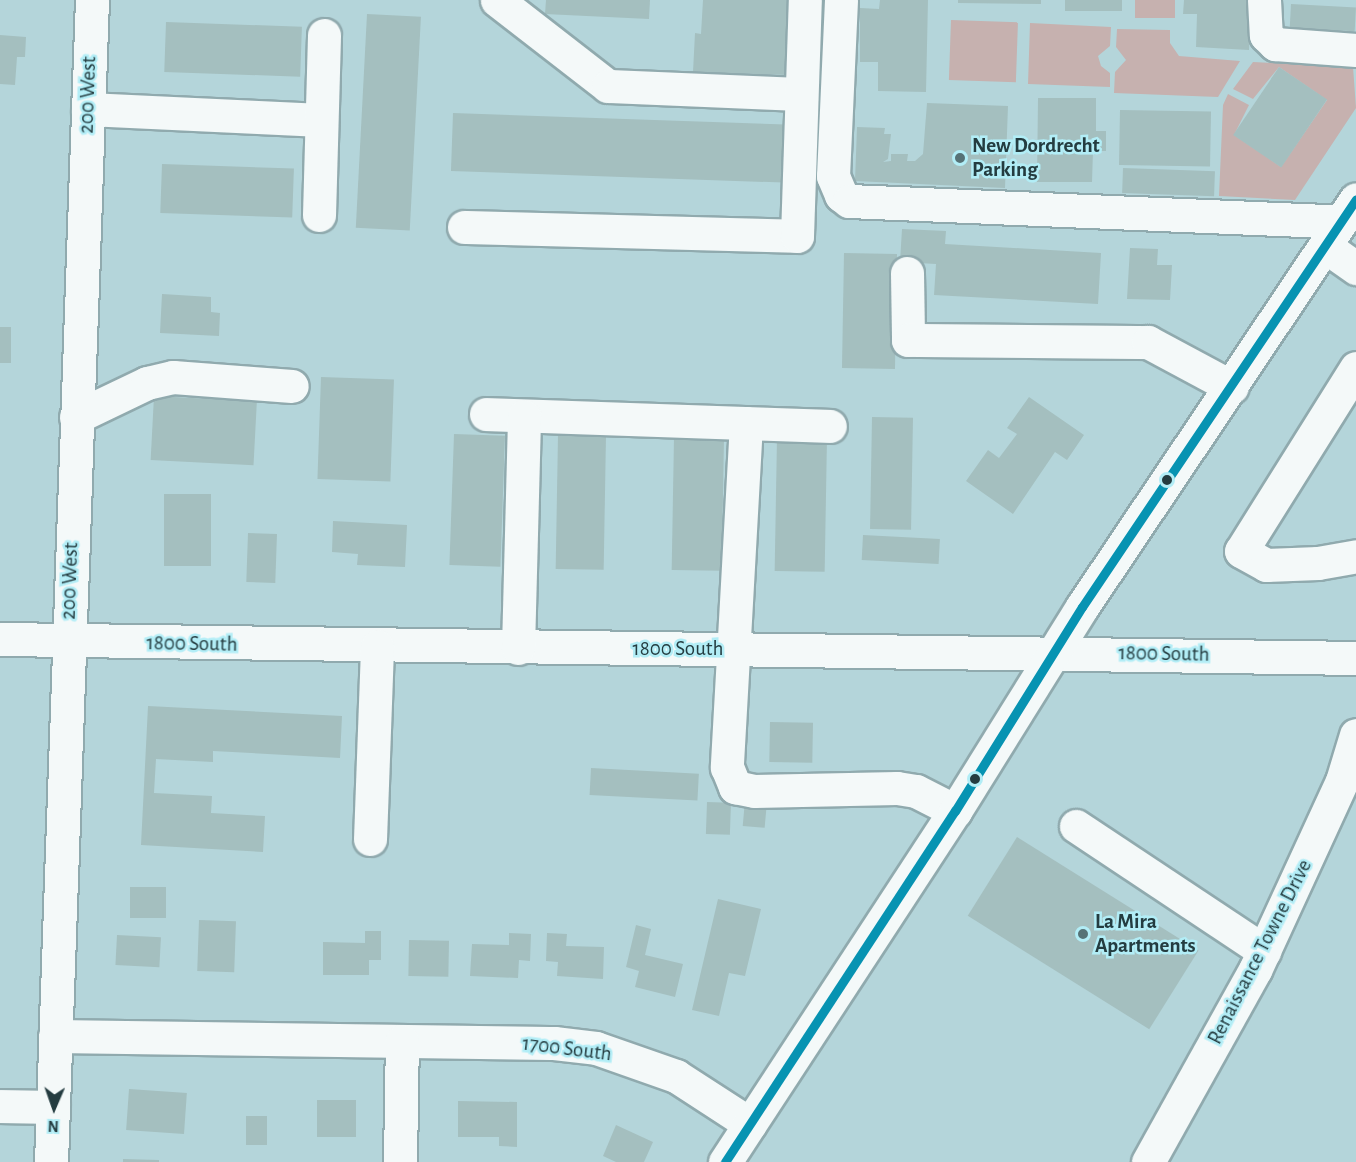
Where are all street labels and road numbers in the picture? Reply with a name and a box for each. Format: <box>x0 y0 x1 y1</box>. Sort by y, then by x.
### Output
street label: 200 West <box>74 56 102 134</box>
street label: 200 West <box>56 542 84 620</box>
street label: 1800 South <box>146 631 238 657</box>
street label: 1800 South <box>633 636 723 662</box>
street label: 1800 South <box>1118 641 1210 667</box>
street label: Renaissance Towne Drive <box>1202 855 1318 1049</box>
street label: 1700 South <box>521 1031 613 1067</box>

